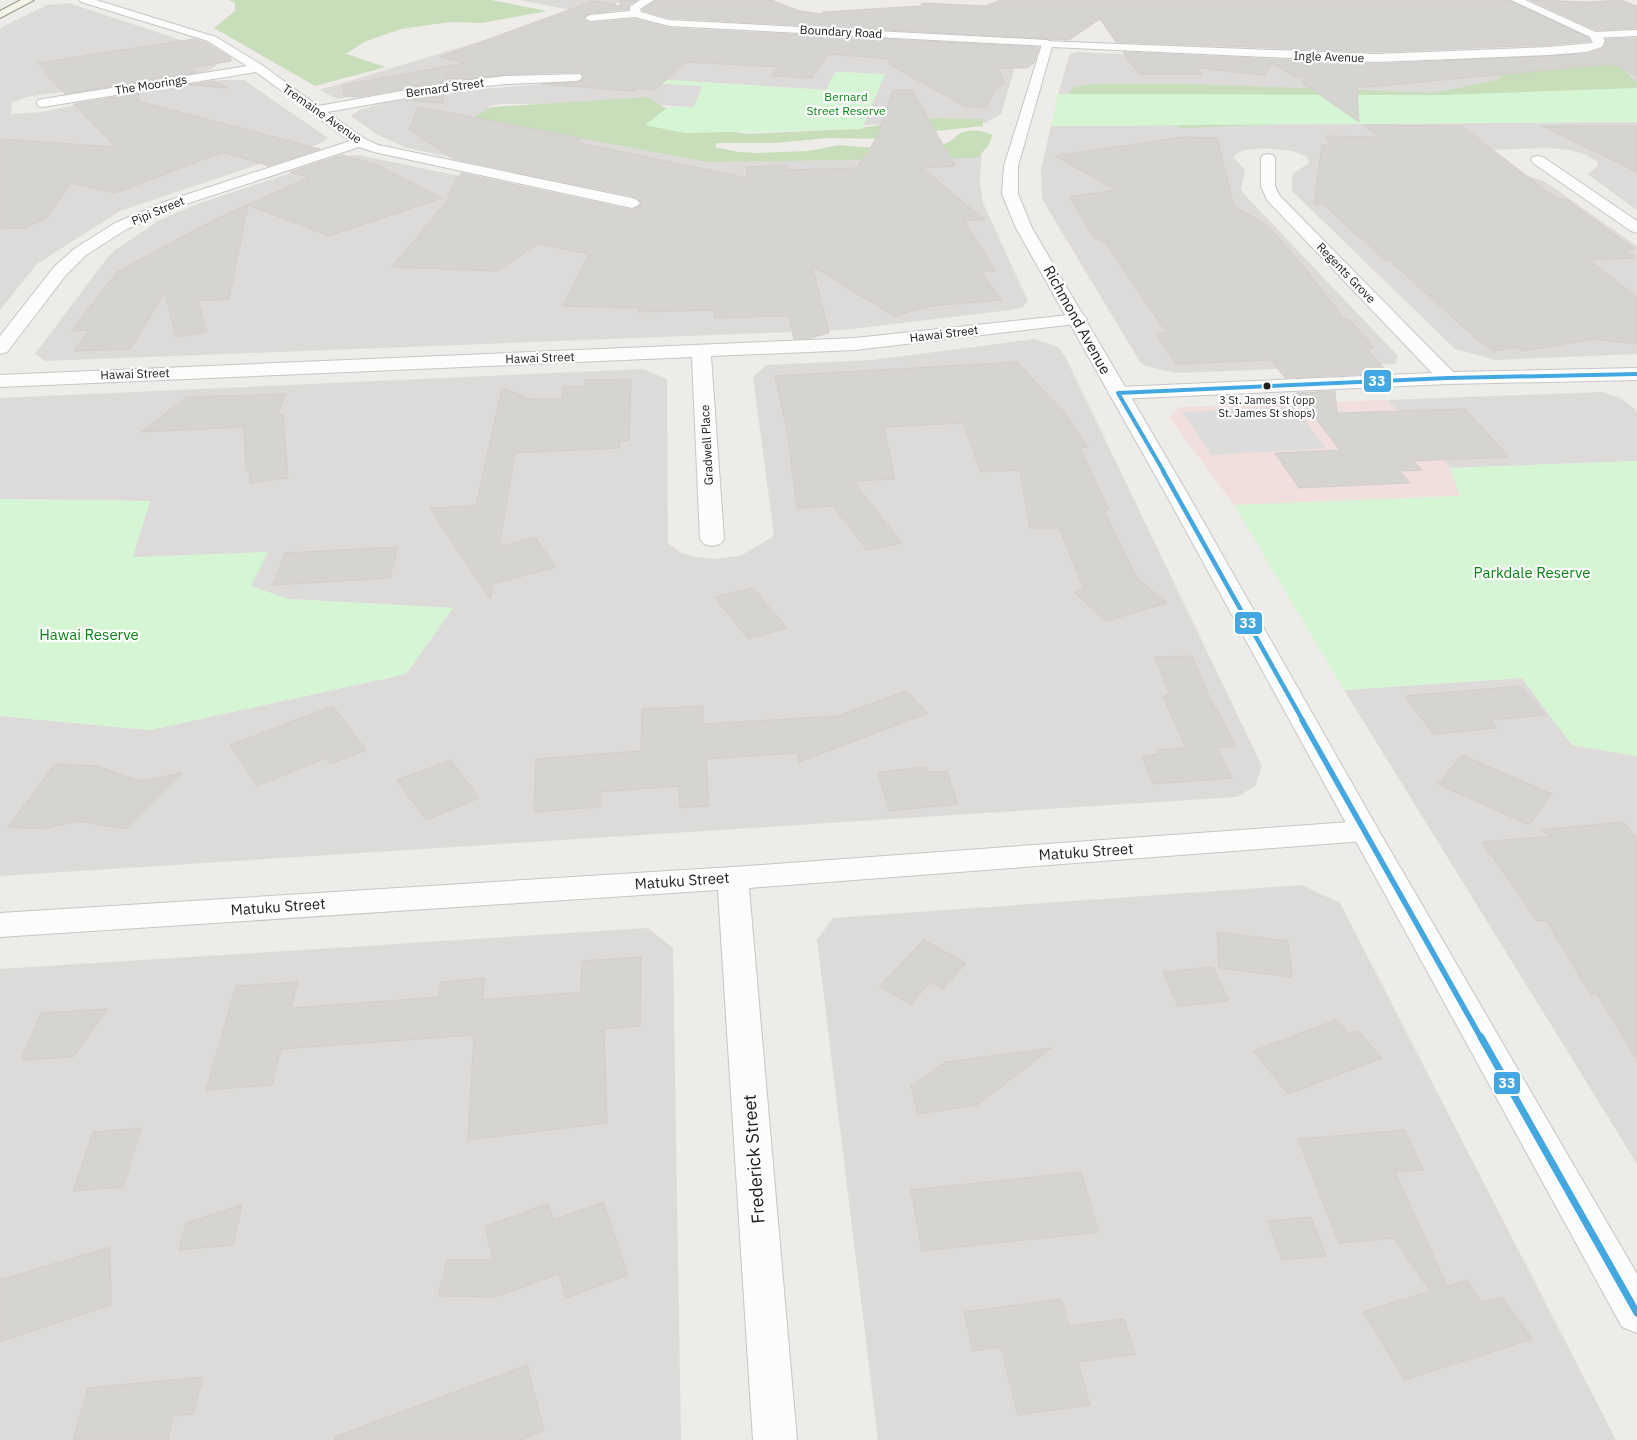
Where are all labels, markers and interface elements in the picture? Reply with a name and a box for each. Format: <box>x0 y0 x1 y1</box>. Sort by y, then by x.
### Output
street label: Boundary Road <box>799 22 883 41</box>
street label: Ingle Avenue <box>1293 48 1365 65</box>
street label: The Moorings <box>114 71 188 98</box>
street label: Bernard Street <box>405 75 485 100</box>
street label: Tremaine Avenue <box>280 81 365 147</box>
park label: Bernard Street Reserve <box>806 89 886 118</box>
street label: Pipi Street <box>129 193 187 228</box>
street label: Regents Grove <box>1314 239 1379 306</box>
street label: Richmond Avenue <box>1040 262 1115 378</box>
street label: Hawai Street <box>909 322 979 345</box>
street label: Hawai Street <box>505 349 575 366</box>
street label: Hawai Street <box>100 365 170 382</box>
line badge: 33 <box>1363 369 1392 393</box>
text: 33 <box>1369 372 1385 390</box>
marker: 3 St. James St (opp St. James St shops) <box>1262 381 1272 391</box>
place label: 3 St. James St (opp St. James St shops) <box>1219 393 1315 420</box>
street label: Gradwell Place <box>697 404 716 486</box>
park label: Parkdale Reserve <box>1473 563 1591 582</box>
line badge: 33 <box>1234 611 1263 635</box>
text: 33 <box>1240 614 1256 632</box>
park label: Hawai Reserve <box>39 625 139 644</box>
street label: Matuku Street <box>1038 839 1134 864</box>
street label: Matuku Street <box>634 868 730 893</box>
street label: Matuku Street <box>230 894 326 919</box>
line badge: 33 <box>1493 1071 1521 1095</box>
text: 33 <box>1499 1074 1515 1092</box>
street label: Frederick Street <box>738 1094 769 1225</box>

